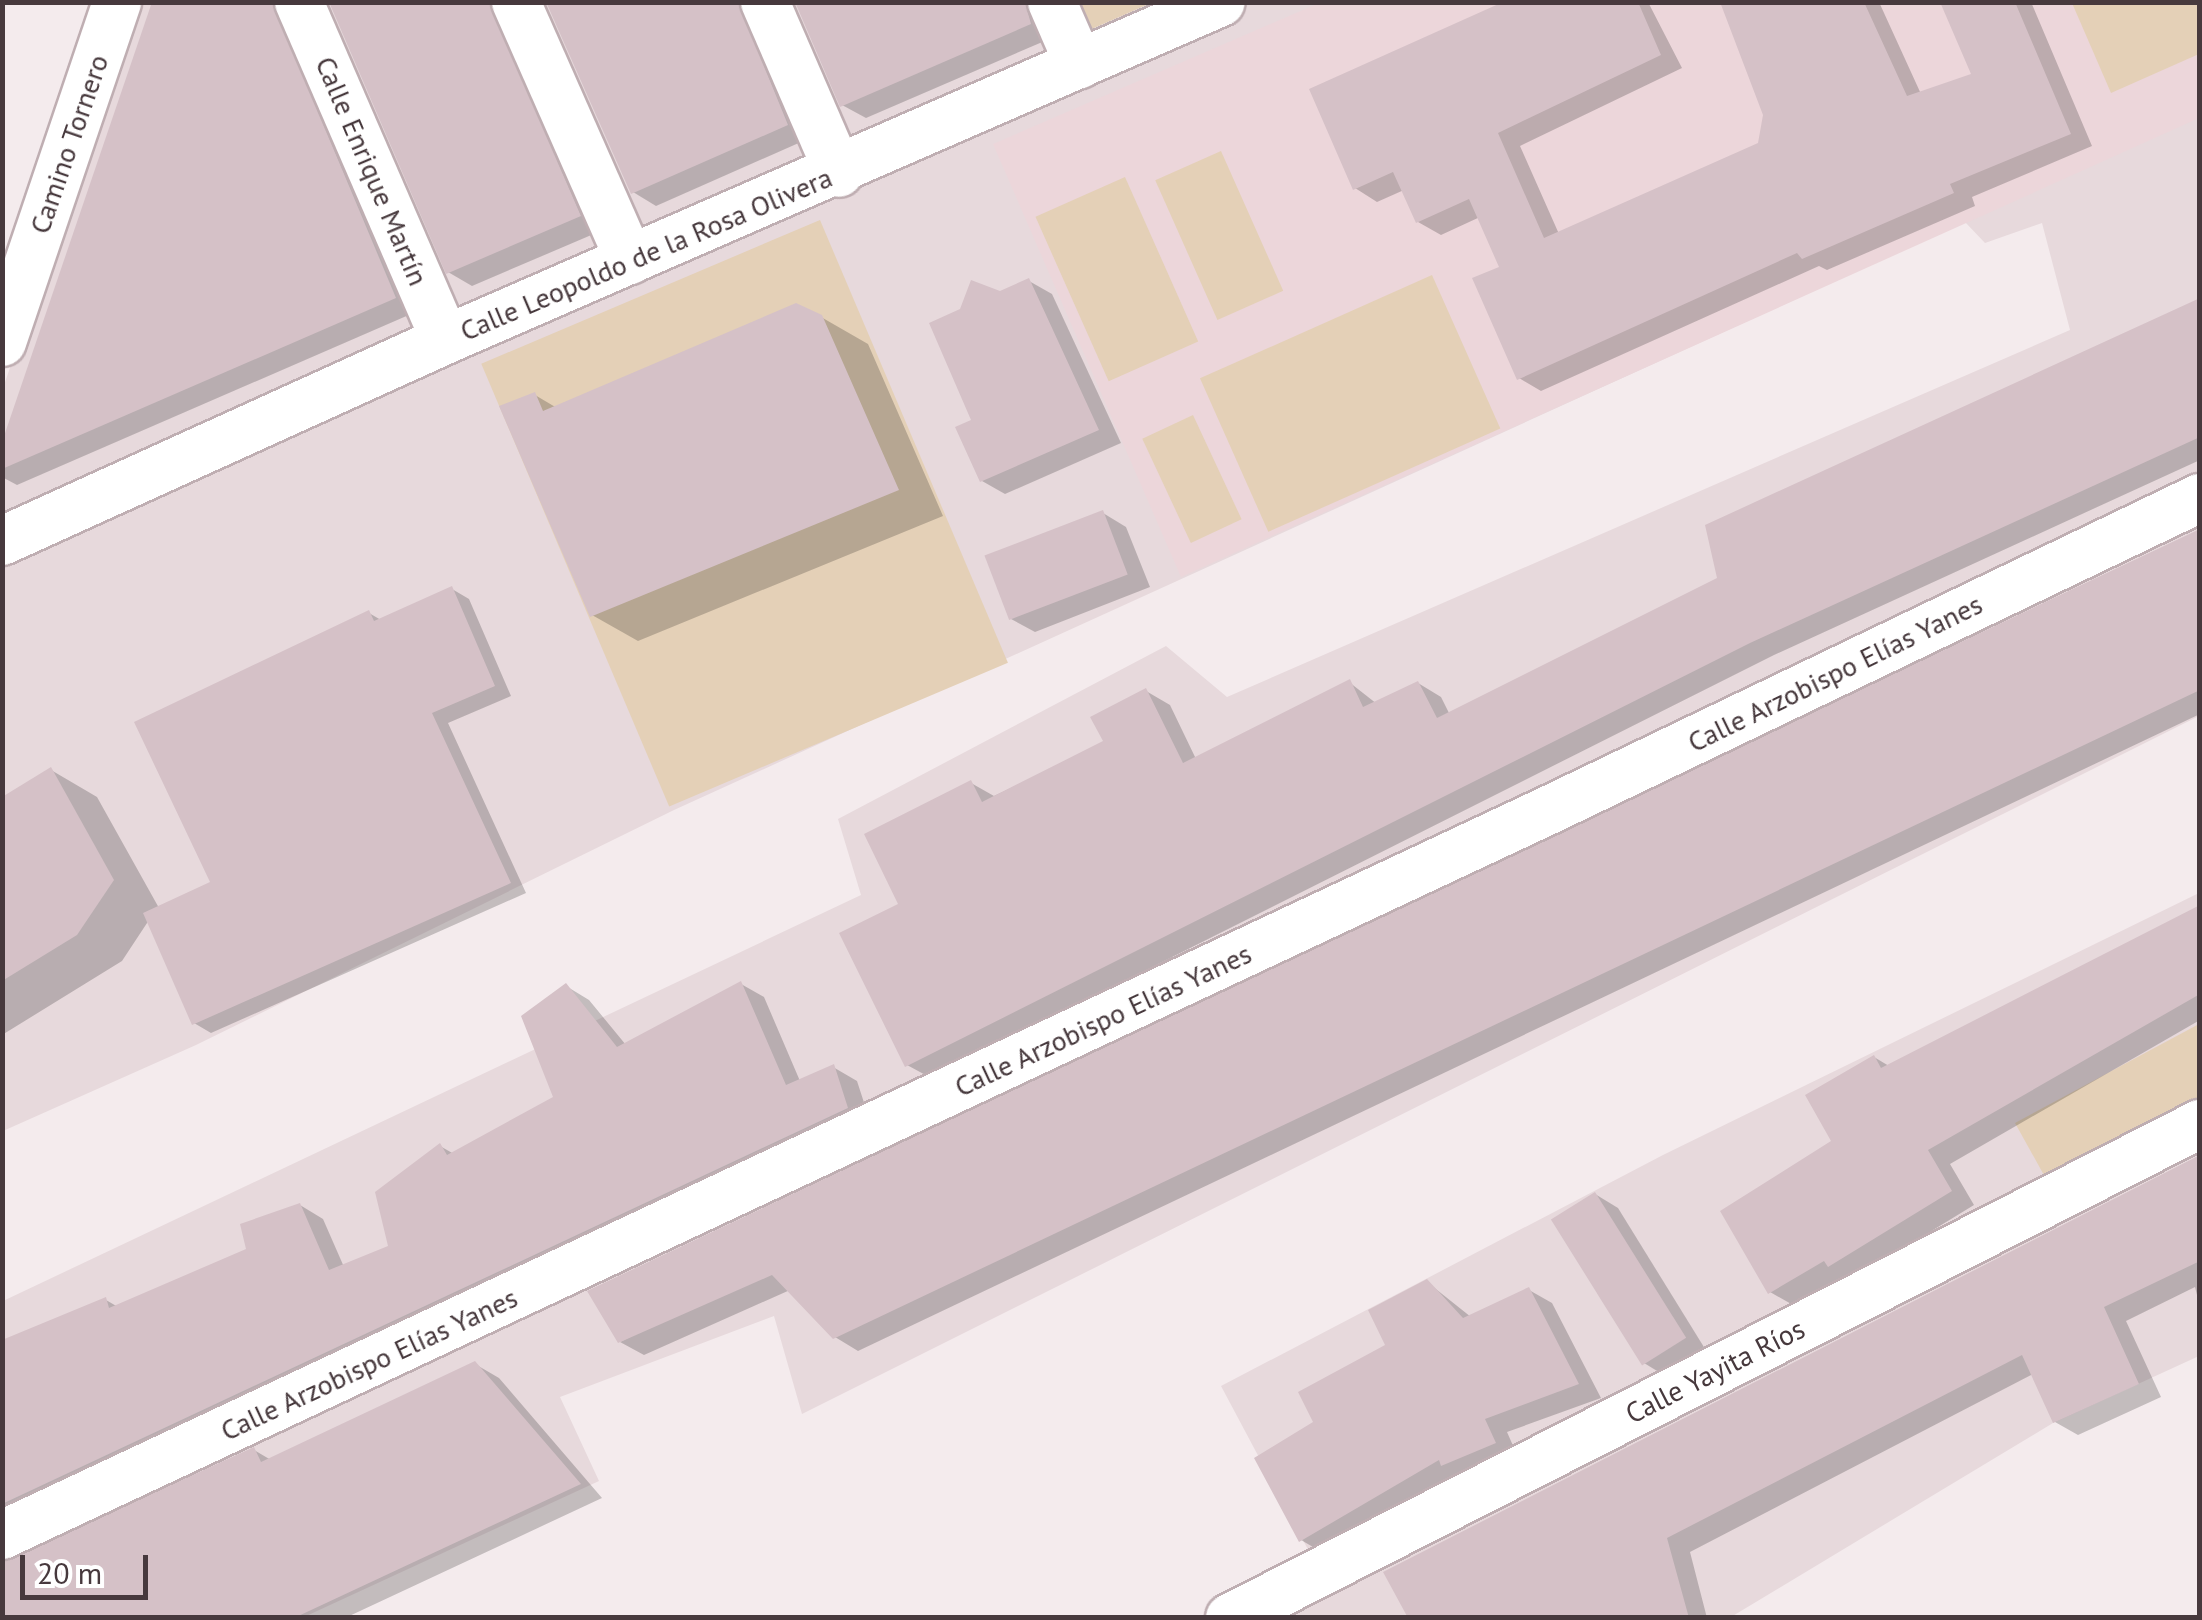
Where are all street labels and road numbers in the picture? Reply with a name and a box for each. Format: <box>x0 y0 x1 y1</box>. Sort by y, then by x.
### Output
street label: Camino Tornero <box>23 50 115 238</box>
street label: Calle Enrique Martín <box>309 52 435 290</box>
street label: Calle Leopoldo de la Rosa Olivera <box>455 160 837 348</box>
street label: Calle Arzobispo Elías Yanes <box>1682 587 1988 759</box>
street label: Calle Arzobispo Elías Yanes <box>949 936 1257 1104</box>
street label: Calle Arzobispo Elías Yanes <box>215 1280 523 1448</box>
street label: Calle Yayita Ríos <box>1620 1311 1810 1431</box>

